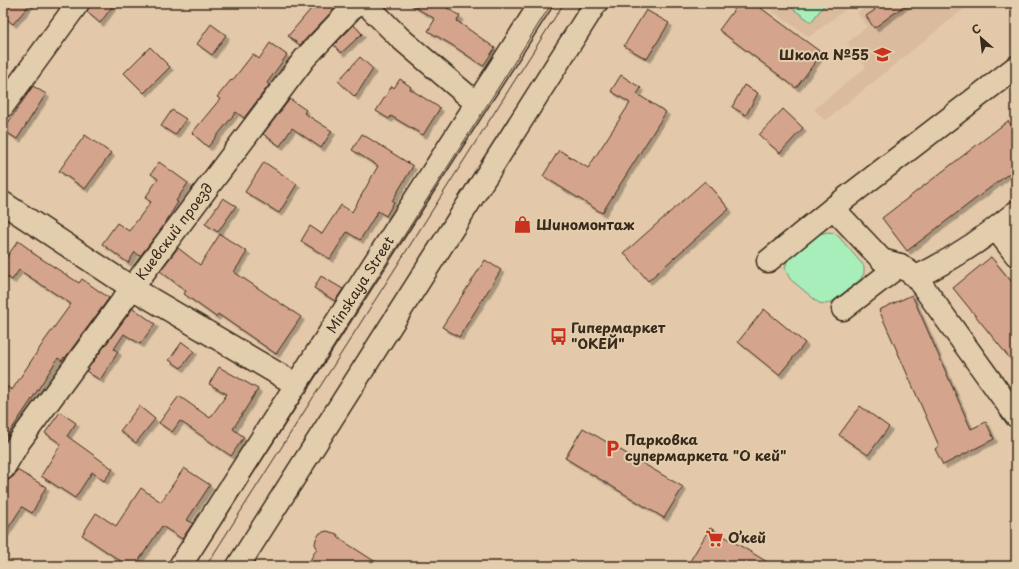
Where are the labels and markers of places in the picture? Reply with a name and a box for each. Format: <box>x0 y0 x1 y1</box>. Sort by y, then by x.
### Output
place label: Школа №55 <box>779 44 869 65</box>
school or university icon: Школа №55 <box>872 45 892 65</box>
place label: Шиномонтаж <box>536 214 635 235</box>
shop icon: Шиномонтаж <box>513 215 533 235</box>
place label: Гипермаркет "ОКЕЙ" <box>571 317 666 354</box>
bus stop icon: Гипермаркет "ОКЕЙ" <box>548 326 568 346</box>
place label: Парковка супермаркета "О кей" <box>625 429 786 466</box>
parking icon: Парковка супермаркета "О кей" <box>602 438 622 458</box>
place label: О’кей <box>728 527 766 548</box>
supermarket icon: О’кей <box>705 528 725 548</box>

